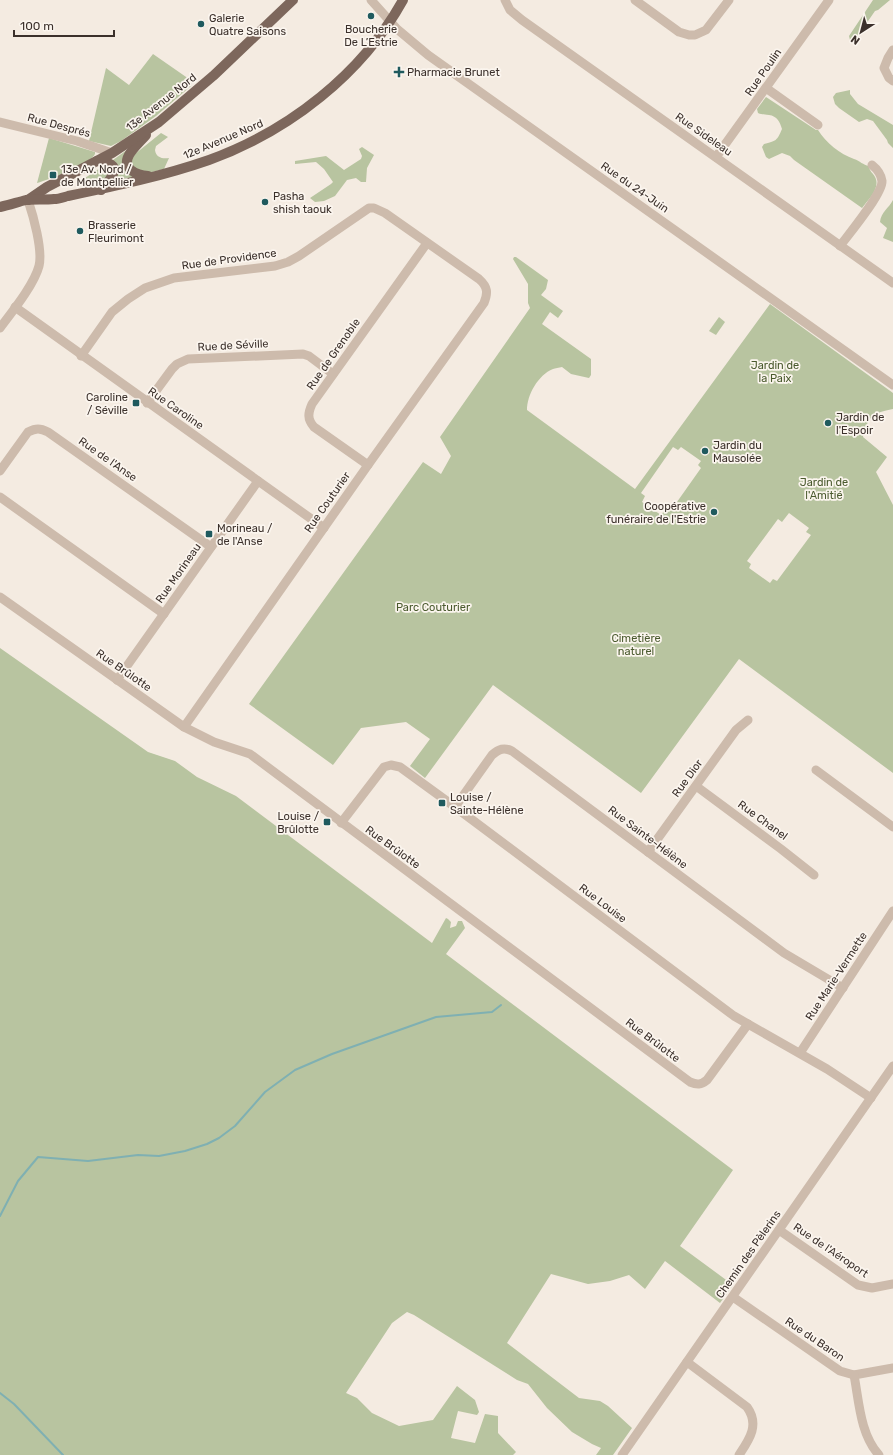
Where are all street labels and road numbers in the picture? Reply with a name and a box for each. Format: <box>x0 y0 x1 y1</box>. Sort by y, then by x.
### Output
street label: Rue Poulin <box>742 46 784 98</box>
street label: 13e Avenue Nord <box>124 71 199 134</box>
street label: Rue Sideleau <box>673 110 735 159</box>
street label: Rue Després <box>26 111 92 140</box>
street label: 12e Avenue Nord <box>181 117 265 162</box>
street label: Rue du 24-Juin <box>598 159 671 216</box>
street label: Rue de Providence <box>181 246 277 273</box>
street label: Rue de Grenoble <box>304 316 363 392</box>
street label: Rue de Séville <box>197 337 269 354</box>
street label: Rue Caroline <box>146 385 206 432</box>
street label: Rue de l'Anse <box>76 435 139 484</box>
street label: Rue Couturier <box>302 469 354 535</box>
street label: Rue Morineau <box>153 541 204 606</box>
street label: Rue Brûlotte <box>94 647 154 694</box>
street label: Rue Dior <box>669 756 706 800</box>
street label: Rue Chanel <box>735 798 790 843</box>
street label: Rue Sainte-Hélène <box>605 803 690 872</box>
street label: Rue Brûlotte <box>363 823 423 872</box>
street label: Rue Louise <box>576 881 629 925</box>
street label: Rue Marie-Vermette <box>803 930 870 1023</box>
street label: Rue Brûlotte <box>623 1016 682 1065</box>
street label: Chemin des Pèlerins <box>713 1208 784 1301</box>
street label: Rue de l'Aéroport <box>791 1221 871 1281</box>
street label: Rue du Baron <box>782 1315 847 1364</box>

